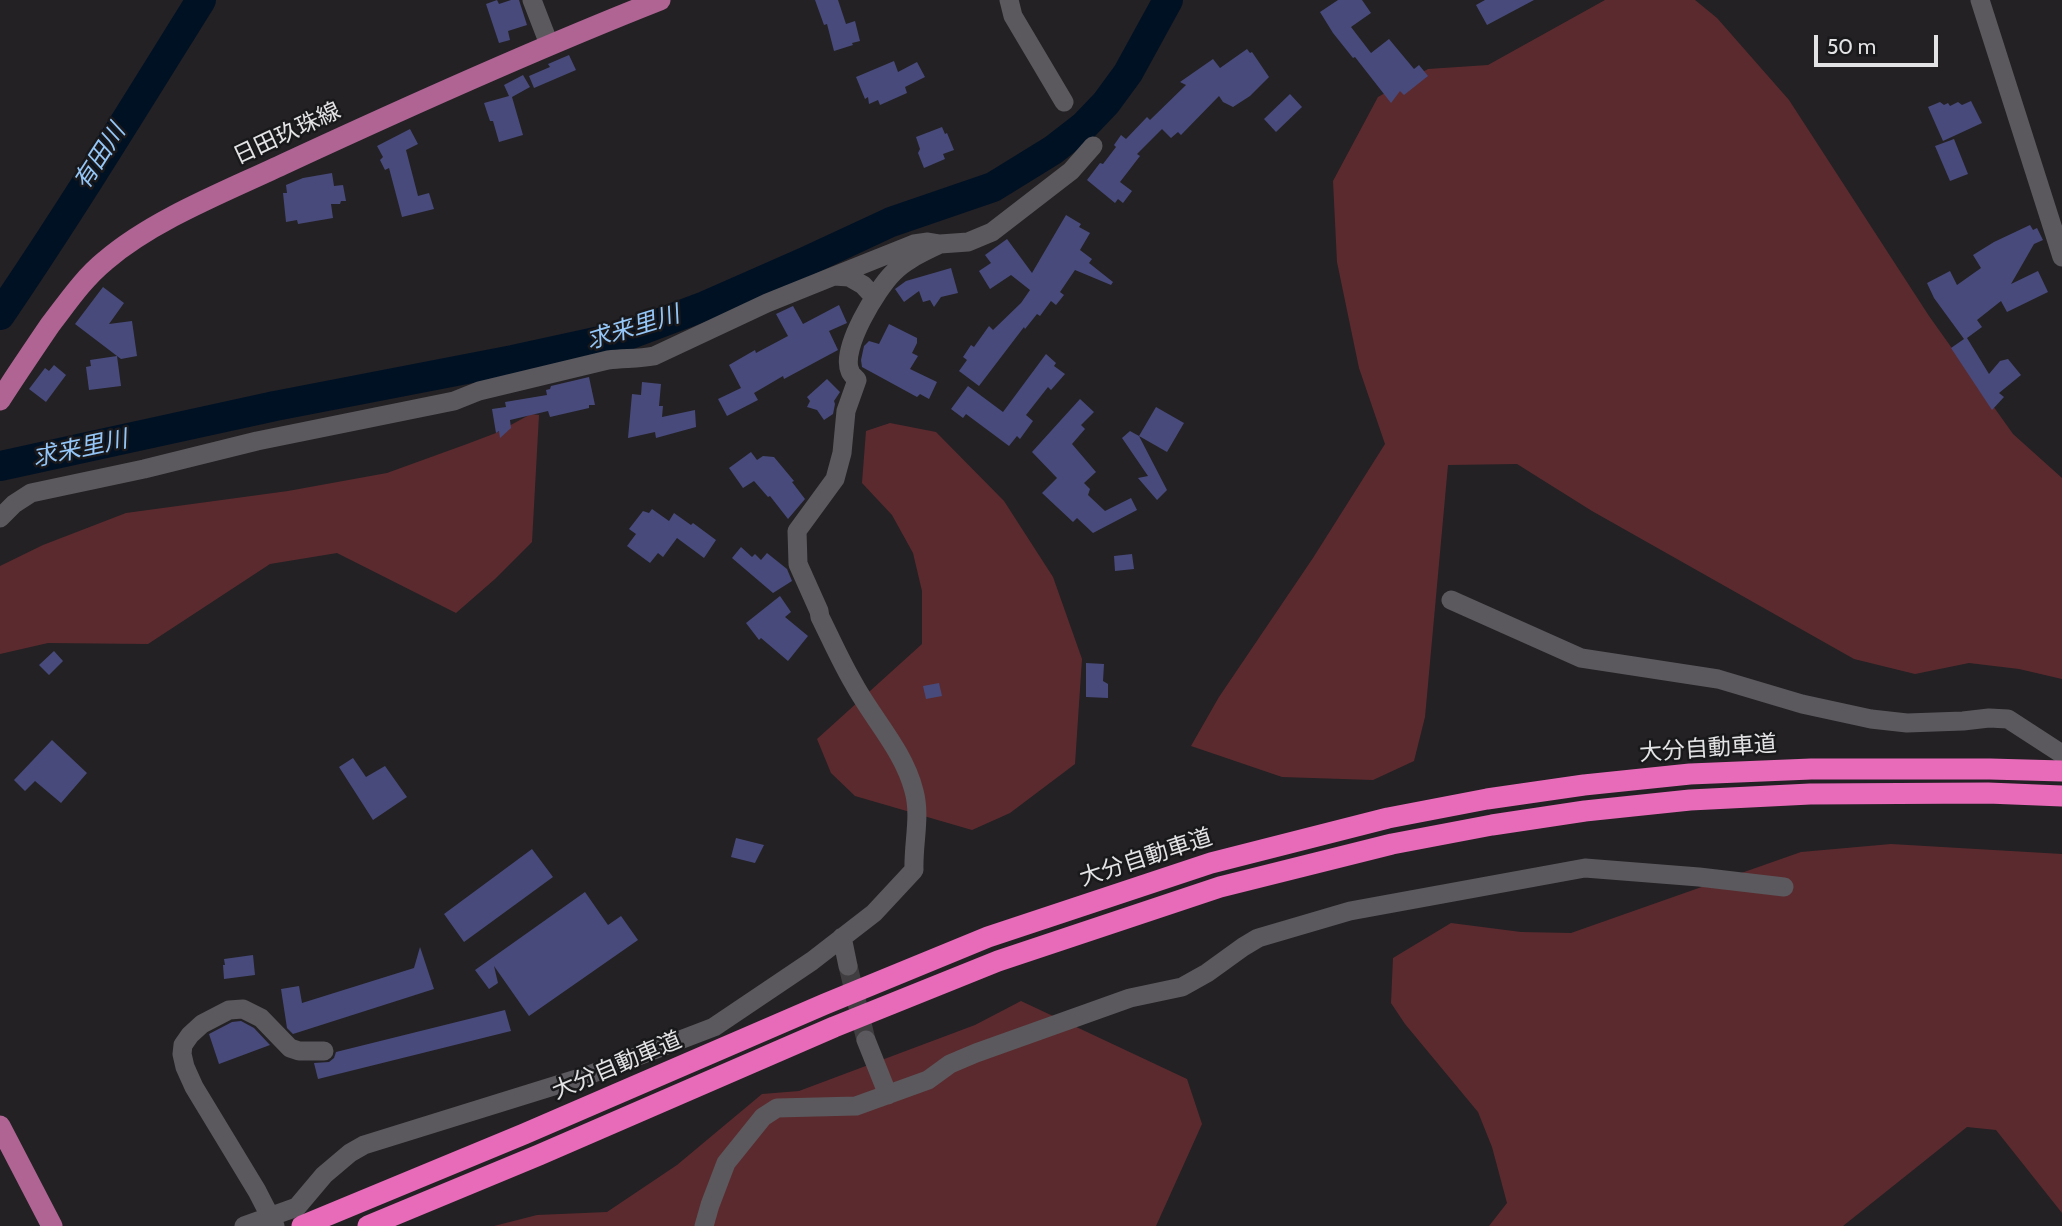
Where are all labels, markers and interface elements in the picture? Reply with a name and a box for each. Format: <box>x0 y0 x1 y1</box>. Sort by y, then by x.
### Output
scale bar <box>1817 21 1941 65</box>
text: 50 m <box>1827 34 1876 59</box>
street label: 日田玖珠線 <box>229 97 345 171</box>
water label: 有田川 <box>68 119 132 195</box>
water label: 求来里川 <box>583 300 683 356</box>
water label: 求来里川 <box>30 425 130 473</box>
street label: 大分自動車道 <box>1638 730 1778 768</box>
street label: 大分自動車道 <box>1076 824 1216 892</box>
street label: 大分自動車道 <box>548 1026 686 1106</box>

